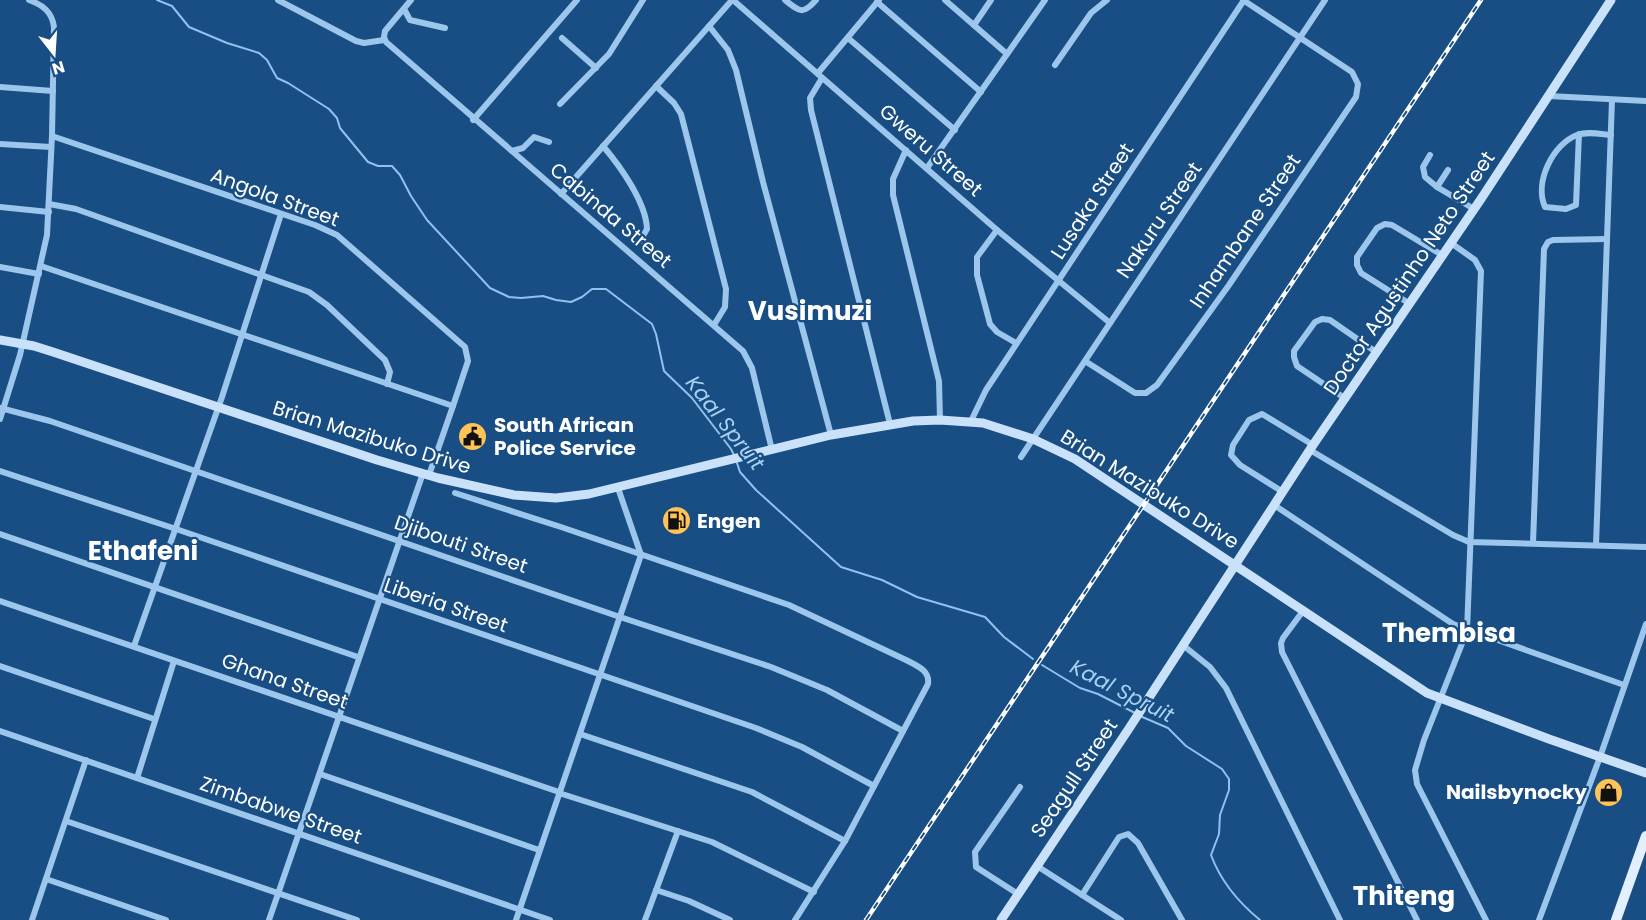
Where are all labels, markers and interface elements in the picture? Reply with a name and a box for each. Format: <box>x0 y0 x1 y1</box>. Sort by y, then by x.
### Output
north arrow <box>24 24 84 84</box>
text: N <box>49 55 67 81</box>
street label: Gweru Street <box>873 97 989 203</box>
street label: Lusaka Street <box>1044 138 1140 264</box>
street label: Doctor Agustinho Neto Street <box>1317 146 1501 400</box>
street label: Inhambane Street <box>1183 148 1307 314</box>
street label: Cabinda Street <box>544 156 678 274</box>
street label: Nakuru Street <box>1110 156 1208 284</box>
street label: Angola Street <box>207 161 343 233</box>
district label: Vusimuzi <box>748 293 872 329</box>
water label: Kaal Spruit <box>679 369 772 476</box>
street label: Brian Mazibuko Drive <box>269 394 475 480</box>
place label: South African Police Service <box>494 411 636 462</box>
public building icon: South African Police Service <box>457 421 489 453</box>
street label: Brian Mazibuko Drive <box>1055 423 1245 555</box>
fuel station icon: Engen <box>660 505 692 537</box>
place label: Engen <box>697 507 761 535</box>
street label: Djibouti Street <box>391 508 531 580</box>
district label: Ethafeni <box>88 533 198 569</box>
street label: Liberia Street <box>380 571 512 639</box>
district label: Thembisa <box>1382 615 1516 651</box>
street label: Ghana Street <box>218 646 352 716</box>
water label: Kaal Spruit <box>1065 652 1179 729</box>
street label: Seagull Street <box>1024 713 1124 843</box>
street label: Zimbabwe Street <box>196 769 366 851</box>
shop icon: Nailsbynocky <box>1592 776 1624 808</box>
place label: Nailsbynocky <box>1446 778 1587 806</box>
district label: Thiteng <box>1353 878 1455 914</box>

